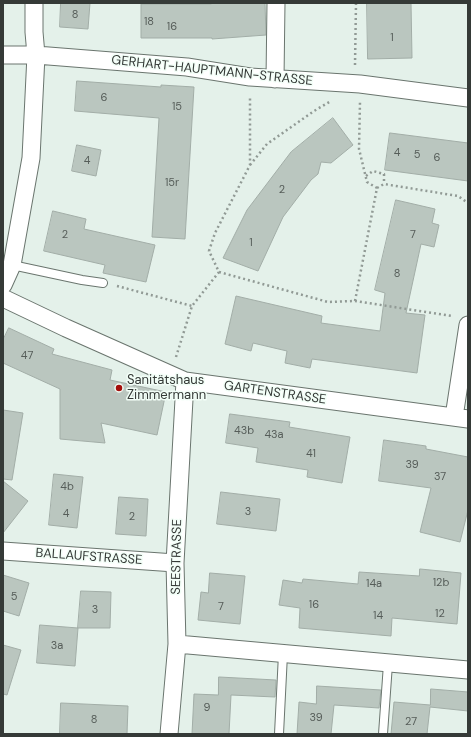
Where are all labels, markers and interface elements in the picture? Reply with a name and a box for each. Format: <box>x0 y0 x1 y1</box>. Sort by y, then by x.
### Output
house number: 8 <box>72 8 78 22</box>
house number: 18 <box>144 15 154 29</box>
house number: 16 <box>167 20 177 34</box>
house number: 1 <box>390 31 394 45</box>
street label: GERHART-HAUPTMANN-STRASSE <box>111 53 313 89</box>
house number: 6 <box>101 91 107 105</box>
house number: 15 <box>172 100 182 114</box>
house number: 4 <box>394 146 400 160</box>
house number: 5 <box>414 148 420 162</box>
house number: 6 <box>434 151 440 165</box>
house number: 4 <box>84 154 90 168</box>
house number: 15r <box>165 176 179 190</box>
house number: 2 <box>279 183 285 197</box>
house number: 2 <box>62 228 68 242</box>
house number: 7 <box>410 228 416 242</box>
house number: 1 <box>249 236 253 250</box>
house number: 8 <box>394 267 400 281</box>
house number: 47 <box>21 349 33 363</box>
place label: Sanitätshaus Zimmermann <box>127 373 206 404</box>
street label: GARTENSTRASSE <box>223 378 327 408</box>
marker: Sanitätshaus Zimmermann <box>114 383 124 393</box>
house number: 43b <box>234 424 254 438</box>
house number: 43a <box>264 428 284 442</box>
house number: 41 <box>306 447 316 461</box>
house number: 39 <box>405 458 419 472</box>
house number: 37 <box>434 470 446 484</box>
house number: 4b <box>60 480 74 494</box>
house number: 3 <box>245 505 251 519</box>
house number: 4 <box>63 507 69 521</box>
house number: 2 <box>129 510 135 524</box>
street label: SEESTRASSE <box>169 519 185 595</box>
street label: BALLAUFSTRASSE <box>35 545 143 569</box>
house number: 12b <box>433 576 449 590</box>
house number: 14a <box>366 577 382 591</box>
house number: 5 <box>11 590 17 604</box>
house number: 16 <box>309 598 319 612</box>
house number: 7 <box>218 600 224 614</box>
house number: 3 <box>92 603 98 617</box>
house number: 12 <box>435 607 445 621</box>
house number: 14 <box>373 609 383 623</box>
house number: 3a <box>51 639 63 653</box>
house number: 9 <box>204 701 210 715</box>
house number: 39 <box>309 711 323 725</box>
house number: 8 <box>91 713 97 727</box>
house number: 27 <box>405 715 417 729</box>

